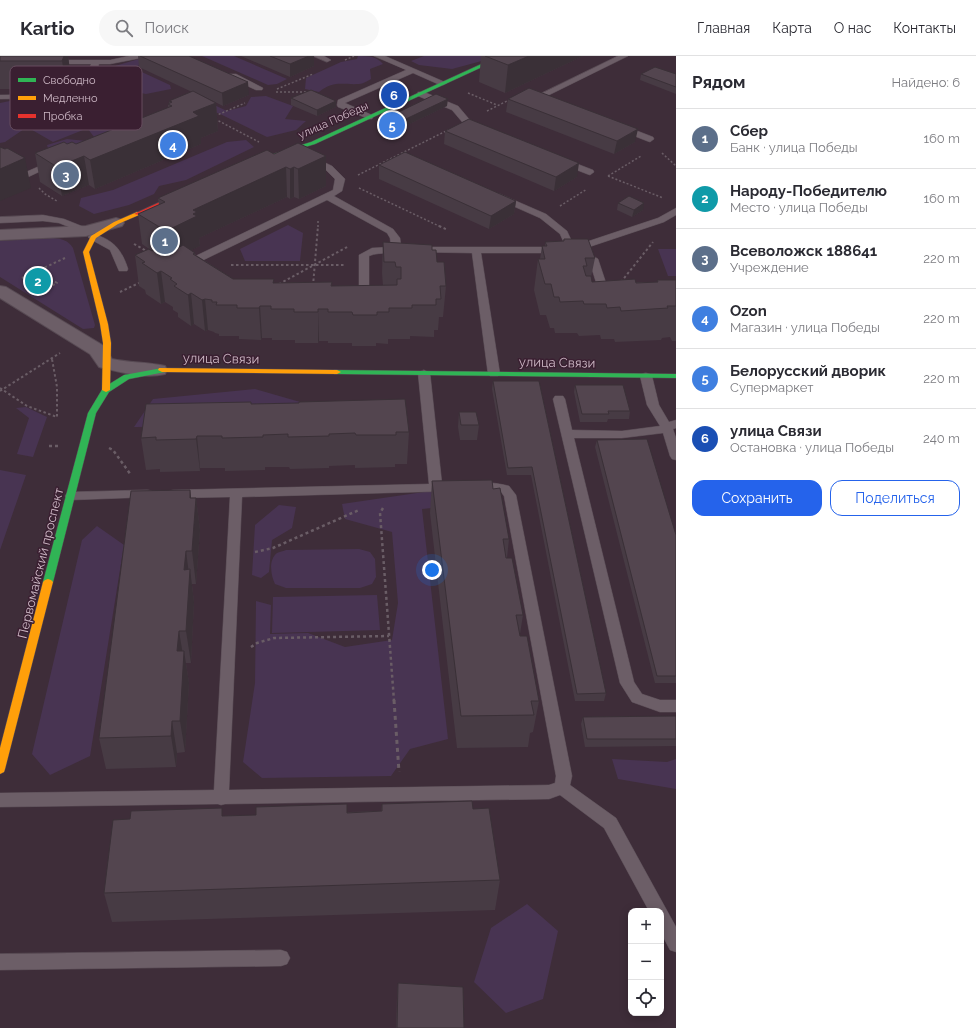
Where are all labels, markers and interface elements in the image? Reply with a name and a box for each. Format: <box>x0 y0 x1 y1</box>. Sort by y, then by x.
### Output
search box <box>99 10 379 46</box>
text: Kartio <box>20 17 75 39</box>
icon: search <box>113 17 135 39</box>
text: Поиск <box>145 19 189 37</box>
text: Главная <box>697 20 750 36</box>
text: Карта <box>772 20 812 36</box>
text: О нас <box>834 20 871 36</box>
text: Контакты <box>893 20 956 36</box>
legend <box>10 66 142 130</box>
text: Рядом <box>692 72 745 92</box>
text: Свободно <box>43 74 96 87</box>
text: Найдено: 6 <box>892 75 960 90</box>
pin: 6 <box>381 80 407 110</box>
text: Медленно <box>43 92 98 105</box>
street label: улица Победы <box>296 99 370 142</box>
text: Пробка <box>43 110 83 123</box>
pin: 5 <box>379 110 405 140</box>
text: Сбер <box>730 122 768 140</box>
pin: 4 <box>160 130 186 160</box>
text: 1 <box>702 131 708 146</box>
text: 160 m <box>923 131 960 146</box>
text: Банк · улица Победы <box>730 140 858 155</box>
pin: 3 <box>53 160 79 190</box>
text: Народу-Победителю <box>730 182 887 200</box>
text: 2 <box>701 191 709 206</box>
text: 160 m <box>923 191 960 206</box>
text: Место · улица Победы <box>730 200 868 215</box>
pin: 1 <box>152 226 178 256</box>
text: Всеволожск 188641 <box>730 242 877 260</box>
text: 3 <box>701 251 709 266</box>
text: 220 m <box>923 251 960 266</box>
text: Учреждение <box>730 260 809 275</box>
pin: 2 <box>25 266 51 296</box>
text: Ozon <box>730 302 767 320</box>
text: 4 <box>701 311 709 326</box>
text: 220 m <box>923 311 960 326</box>
text: Магазин · улица Победы <box>730 320 880 335</box>
street label: улица Связи <box>183 350 259 367</box>
street label: улица Связи <box>519 354 595 371</box>
text: Белорусский дворик <box>730 362 886 380</box>
text: 5 <box>701 371 709 386</box>
text: 220 m <box>923 371 960 386</box>
text: Супермаркет <box>730 380 813 395</box>
text: улица Связи <box>730 422 822 440</box>
text: 6 <box>701 431 709 446</box>
text: 240 m <box>923 431 960 446</box>
text: Остановка · улица Победы <box>730 440 894 455</box>
button: Сохранить <box>692 480 822 516</box>
button: Поделиться <box>830 480 960 516</box>
street label: Первомайский проспект <box>15 486 66 640</box>
your location <box>422 560 442 580</box>
map controls <box>628 908 664 1016</box>
button: + <box>628 908 664 944</box>
button: − <box>628 944 664 980</box>
button: locate <box>628 980 664 1016</box>

